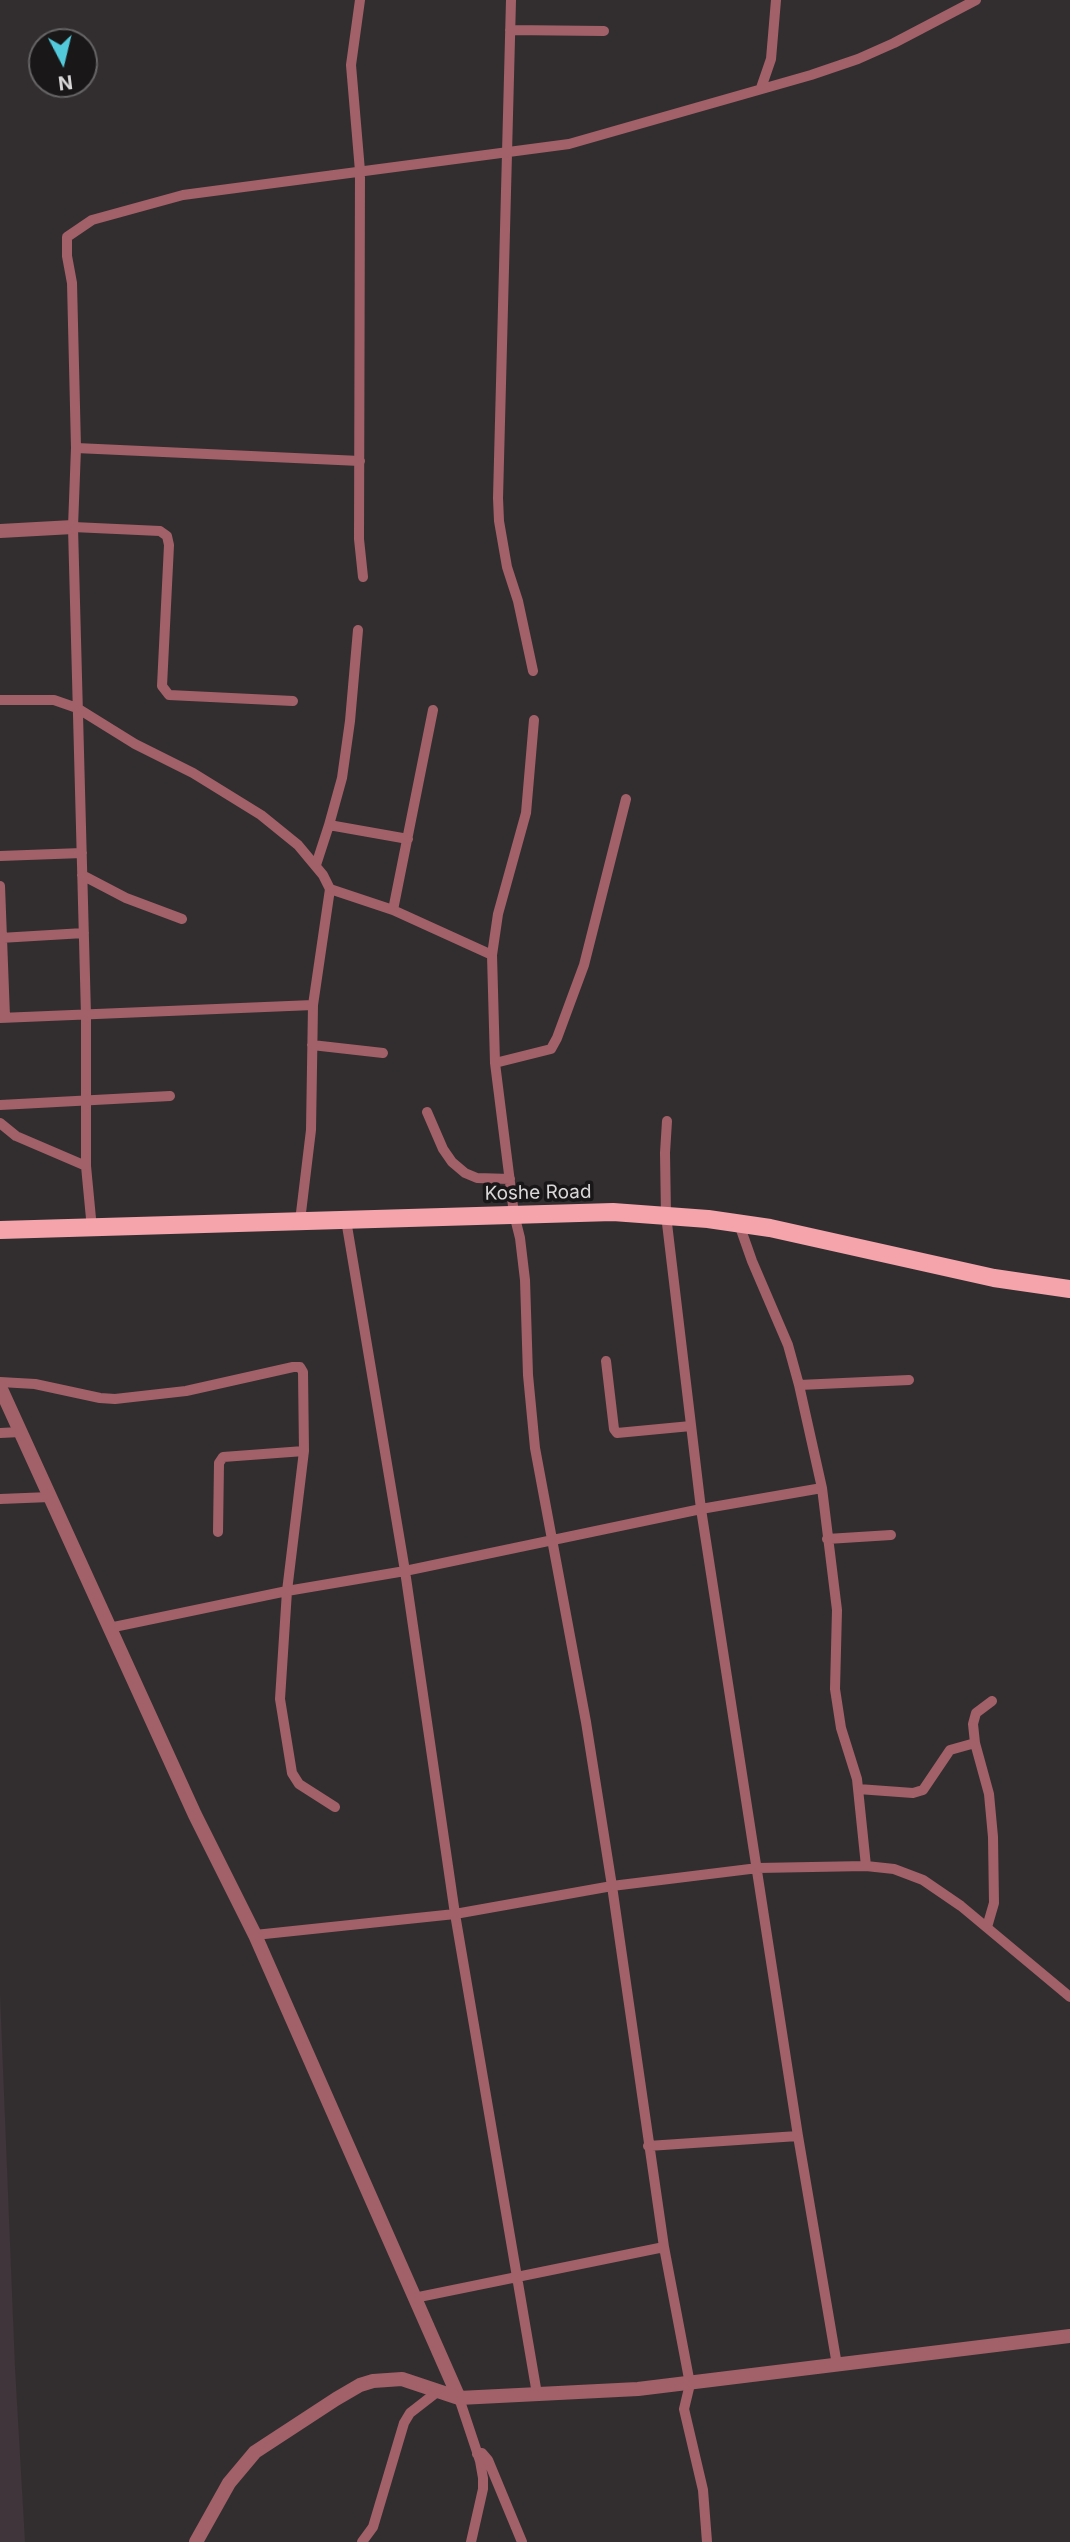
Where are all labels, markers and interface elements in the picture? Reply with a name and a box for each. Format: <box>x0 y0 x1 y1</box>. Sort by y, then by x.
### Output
north arrow <box>28 28 98 98</box>
text: N <box>57 70 74 95</box>
street label: Koshe Road <box>484 1181 592 1205</box>

